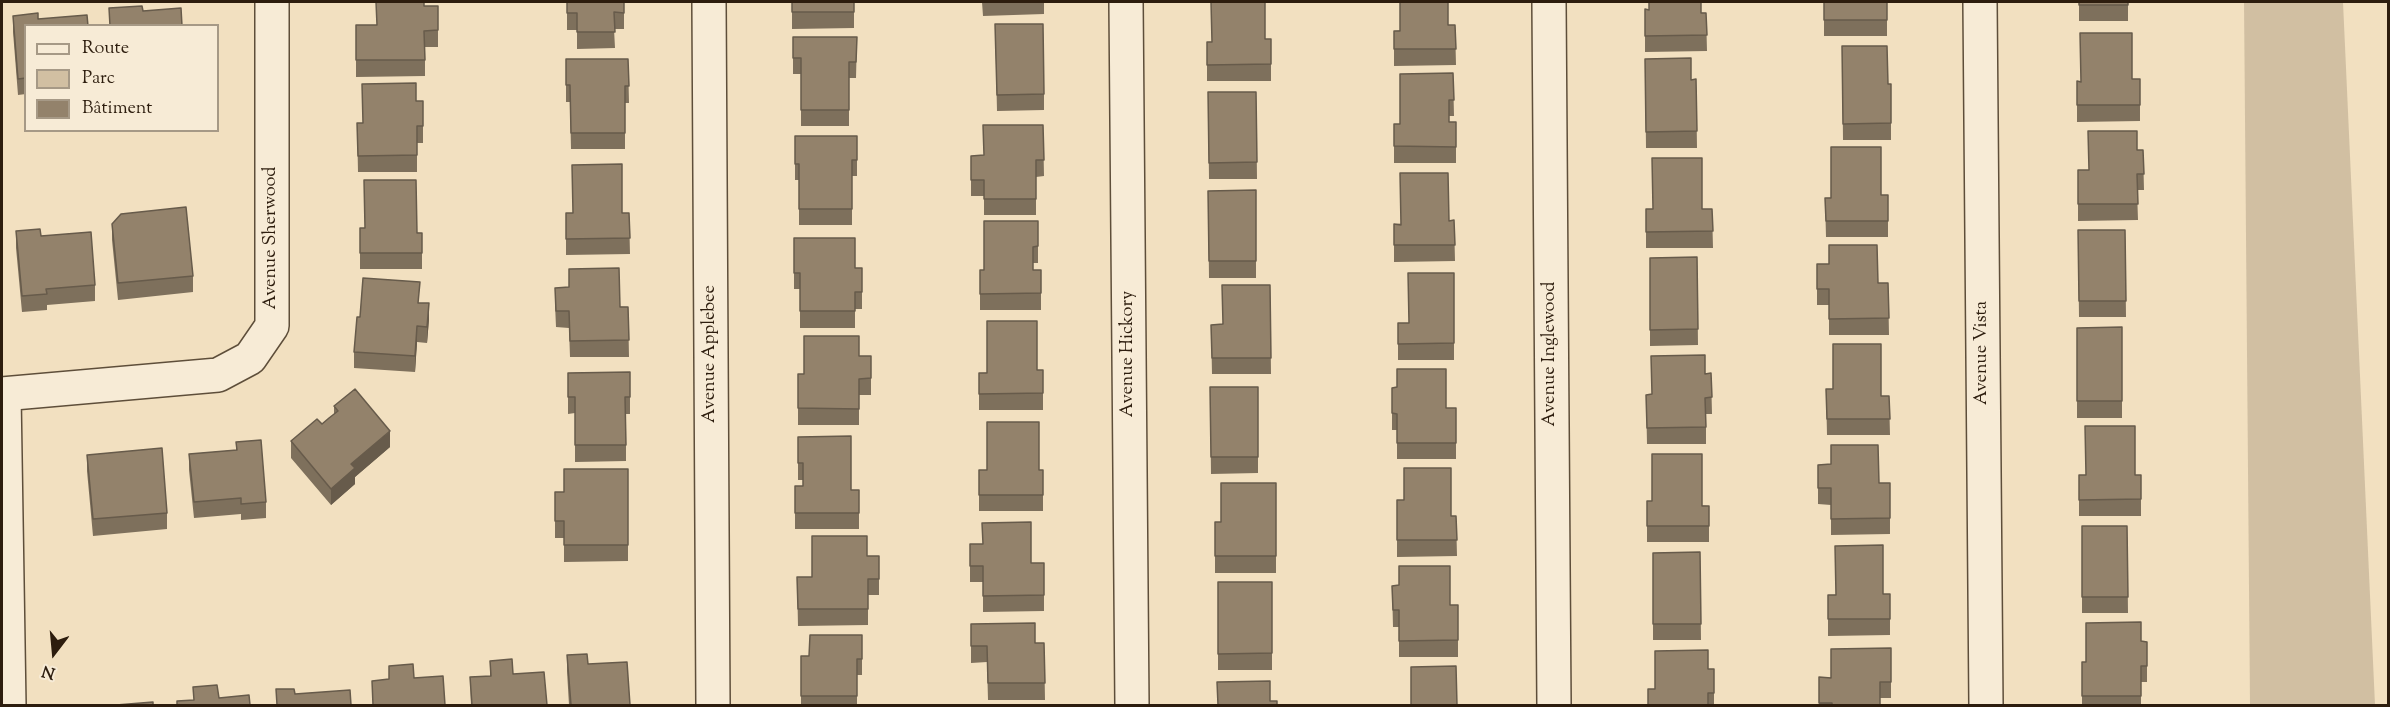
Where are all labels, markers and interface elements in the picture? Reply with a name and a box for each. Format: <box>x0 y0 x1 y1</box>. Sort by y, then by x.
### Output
legend <box>24 24 219 132</box>
text: Route <box>82 36 129 62</box>
text: Parc <box>82 66 115 92</box>
text: Bâtiment <box>82 96 152 122</box>
street label: Avenue Sherwood <box>261 166 283 310</box>
street label: Avenue Inglewood <box>1540 282 1562 426</box>
street label: Avenue Applebee <box>700 285 722 423</box>
street label: Avenue Hickory <box>1118 291 1140 417</box>
street label: Avenue Vista <box>1972 301 1994 405</box>
north arrow <box>24 623 84 683</box>
text: N <box>40 658 58 684</box>

